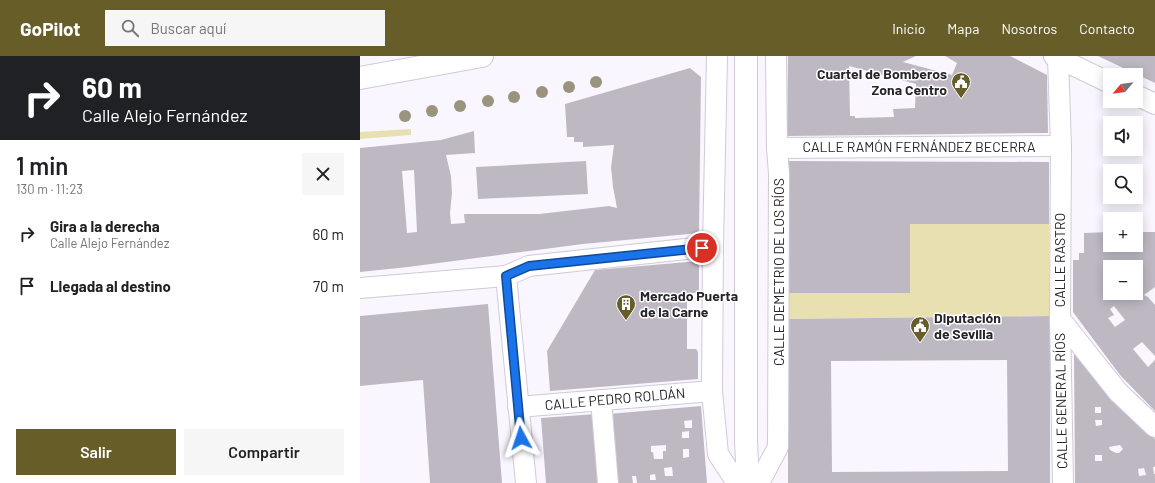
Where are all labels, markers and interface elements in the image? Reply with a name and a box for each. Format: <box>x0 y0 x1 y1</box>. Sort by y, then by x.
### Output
search box <box>105 10 385 46</box>
text: GoPilot <box>20 17 81 40</box>
icon: search <box>119 17 141 39</box>
text: Buscar aquí <box>151 19 226 37</box>
text: Inicio <box>892 20 925 37</box>
text: Mapa <box>947 20 979 37</box>
text: Nosotros <box>1001 20 1057 37</box>
text: Contacto <box>1079 20 1135 37</box>
place label: Cuartel de Bomberos Zona Centro <box>817 65 947 98</box>
north arrow <box>1103 68 1143 108</box>
map controls <box>1103 68 1143 300</box>
text: 60 m <box>82 70 142 104</box>
public building icon: Cuartel de Bomberos Zona Centro <box>950 71 972 99</box>
icon: right <box>16 72 68 124</box>
text: Calle Alejo Fernández <box>82 104 248 126</box>
button: sound <box>1103 116 1143 156</box>
street label: CALLE RAMÓN FERNÁNDEZ BECERRA <box>803 138 1036 155</box>
text: 1 min <box>16 151 68 180</box>
button: close <box>302 153 344 195</box>
button: search <box>1103 164 1143 204</box>
street label: CALLE DEMETRIO DE LOS RÍOS <box>770 178 787 366</box>
text: 130 m · 11:23 <box>16 181 83 197</box>
button: + <box>1103 212 1143 252</box>
street label: CALLE RASTRO <box>1051 213 1068 307</box>
text: Gira a la derecha <box>50 217 160 235</box>
icon: right <box>16 223 38 245</box>
text: 60 m <box>312 225 344 243</box>
pin <box>685 231 719 265</box>
text: Calle Alejo Fernández <box>50 235 170 251</box>
icon: arrive <box>691 237 713 259</box>
button: − <box>1103 260 1143 300</box>
icon: arrive <box>16 275 38 297</box>
text: Llegada al destino <box>50 277 171 295</box>
text: 70 m <box>313 277 344 295</box>
place label: Mercado Puerta de la Carne <box>640 287 738 320</box>
building icon: Mercado Puerta de la Carne <box>615 293 637 321</box>
place label: Diputación de Sevilla <box>934 309 1001 342</box>
public building icon: Diputación de Sevilla <box>909 315 931 343</box>
street label: CALLE GENERAL RÍOS <box>1051 333 1070 469</box>
street label: CALLE PEDRO ROLDÁN <box>544 384 686 413</box>
position arrow <box>500 417 542 459</box>
button: Salir <box>16 429 176 475</box>
button: Compartir <box>184 429 344 475</box>

